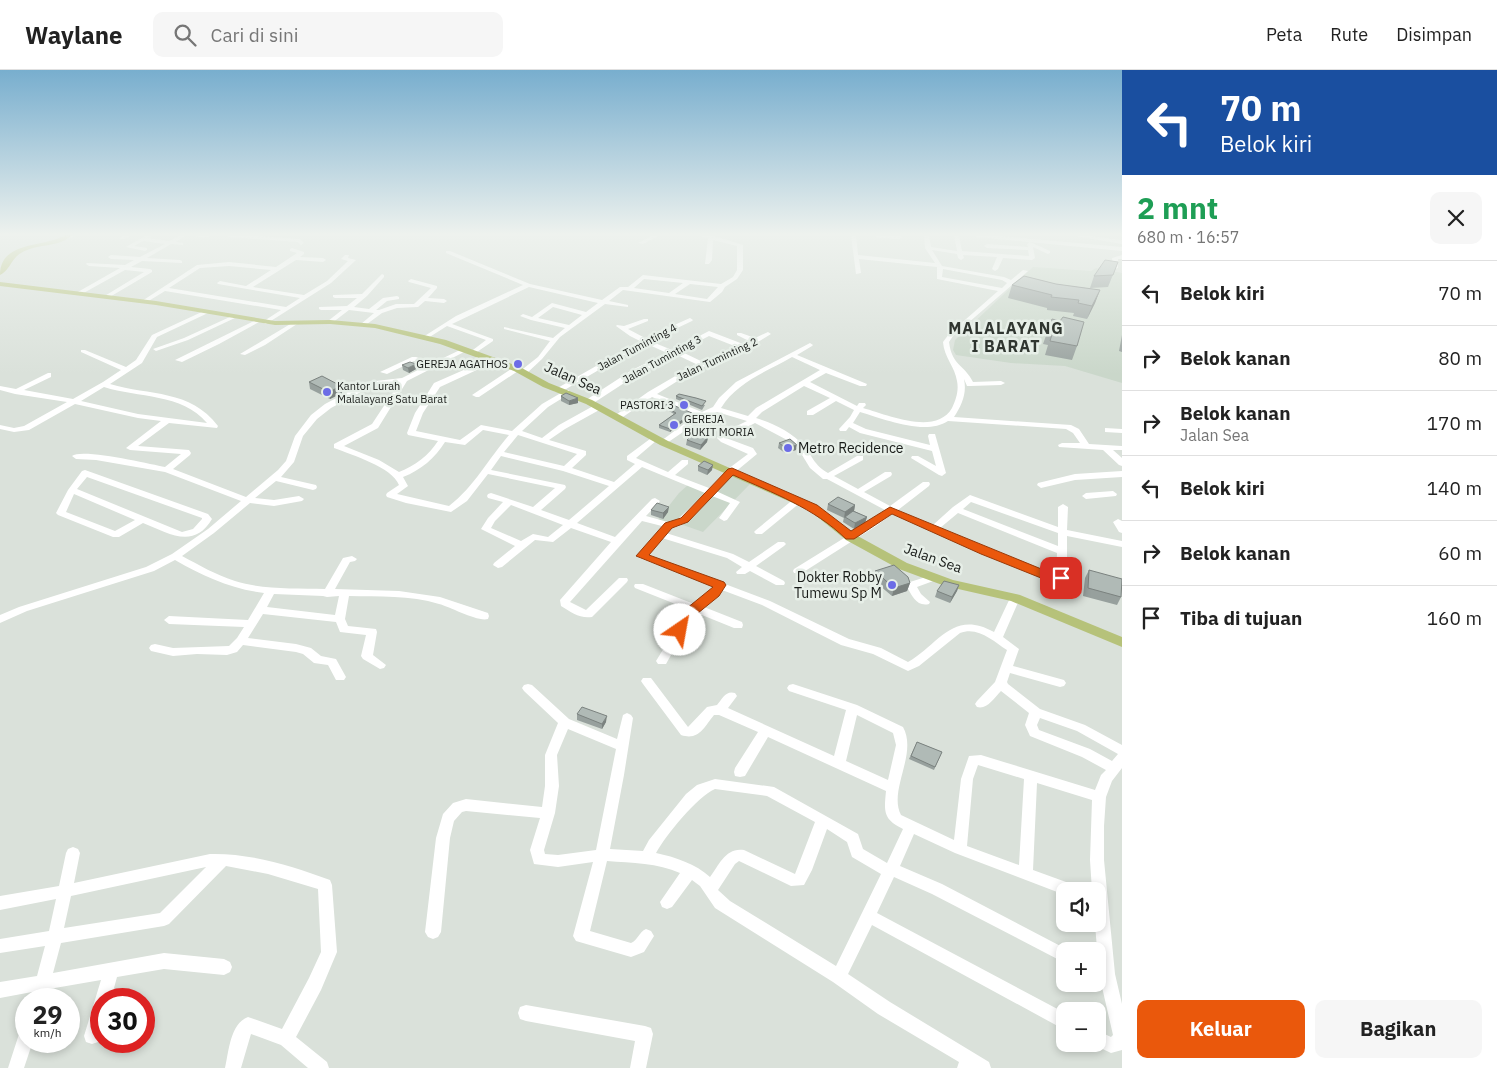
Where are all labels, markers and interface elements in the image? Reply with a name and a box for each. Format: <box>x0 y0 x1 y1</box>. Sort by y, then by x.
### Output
search box <box>153 12 503 57</box>
text: Waylane <box>25 19 123 51</box>
icon: search <box>171 21 199 49</box>
text: Cari di sini <box>211 23 299 47</box>
text: Peta <box>1266 23 1302 46</box>
text: Rute <box>1330 23 1368 46</box>
text: Disimpan <box>1396 23 1472 46</box>
text: 70 m <box>1220 85 1302 131</box>
icon: left <box>1137 90 1202 155</box>
text: Belok kiri <box>1220 129 1312 158</box>
text: 2 mnt <box>1137 188 1218 227</box>
button: close <box>1430 192 1482 244</box>
text: 680 m · 16:57 <box>1137 227 1239 247</box>
icon: left <box>1137 279 1165 307</box>
text: Belok kiri <box>1180 281 1265 305</box>
text: 70 m <box>1438 281 1482 305</box>
district label: MALALAYANG I BARAT <box>948 318 1064 356</box>
street label: Jalan Tuminting 4 <box>595 320 679 374</box>
street label: Jalan Tuminting 3 <box>620 332 704 386</box>
street label: Jalan Tuminting 2 <box>674 334 760 384</box>
icon: right <box>1137 344 1165 372</box>
text: Belok kanan <box>1180 346 1291 370</box>
text: 80 m <box>1438 346 1482 370</box>
place label: GEREJA AGATHOS <box>416 357 508 371</box>
street label: Jalan Sea <box>542 357 605 399</box>
marker: GEREJA AGATHOS <box>512 358 524 370</box>
place label: Kantor Lurah Malalayang Satu Barat <box>337 379 447 406</box>
marker: Kantor Lurah Malalayang Satu Barat <box>321 386 333 398</box>
place label: PASTORI 3 <box>620 398 674 412</box>
marker: PASTORI 3 <box>678 399 690 411</box>
text: Belok kanan <box>1180 401 1291 425</box>
icon: right <box>1137 409 1165 437</box>
text: 170 m <box>1427 411 1482 435</box>
place label: GEREJA BUKIT MORIA <box>684 412 754 439</box>
marker: GEREJA BUKIT MORIA <box>668 419 680 431</box>
text: Jalan Sea <box>1180 425 1249 445</box>
place label: Metro Recidence <box>798 439 904 457</box>
marker: Metro Recidence <box>782 442 794 454</box>
icon: left <box>1137 474 1165 502</box>
text: Belok kiri <box>1180 476 1265 500</box>
text: 140 m <box>1427 476 1482 500</box>
street label: Jalan Sea <box>902 539 965 577</box>
icon: right <box>1137 539 1165 567</box>
text: Belok kanan <box>1180 541 1291 565</box>
text: 60 m <box>1438 541 1482 565</box>
pin <box>1040 557 1082 599</box>
icon: arrive <box>1047 564 1075 592</box>
place label: Dokter Robby Tumewu Sp M <box>794 568 882 602</box>
marker: Dokter Robby Tumewu Sp M <box>886 579 898 591</box>
position arrow <box>653 603 705 655</box>
icon: arrive <box>1137 604 1165 632</box>
text: Tiba di tujuan <box>1180 606 1302 630</box>
text: 160 m <box>1427 606 1482 630</box>
map controls <box>1056 882 1106 1052</box>
button: sound <box>1056 882 1106 932</box>
button: + <box>1056 942 1106 992</box>
speed limit sign: 30 <box>90 988 155 1053</box>
text: 29 <box>32 998 63 1031</box>
button: Keluar <box>1137 1000 1305 1058</box>
button: Bagikan <box>1315 1000 1482 1058</box>
button: − <box>1056 1002 1106 1052</box>
text: km/h <box>33 1025 62 1040</box>

